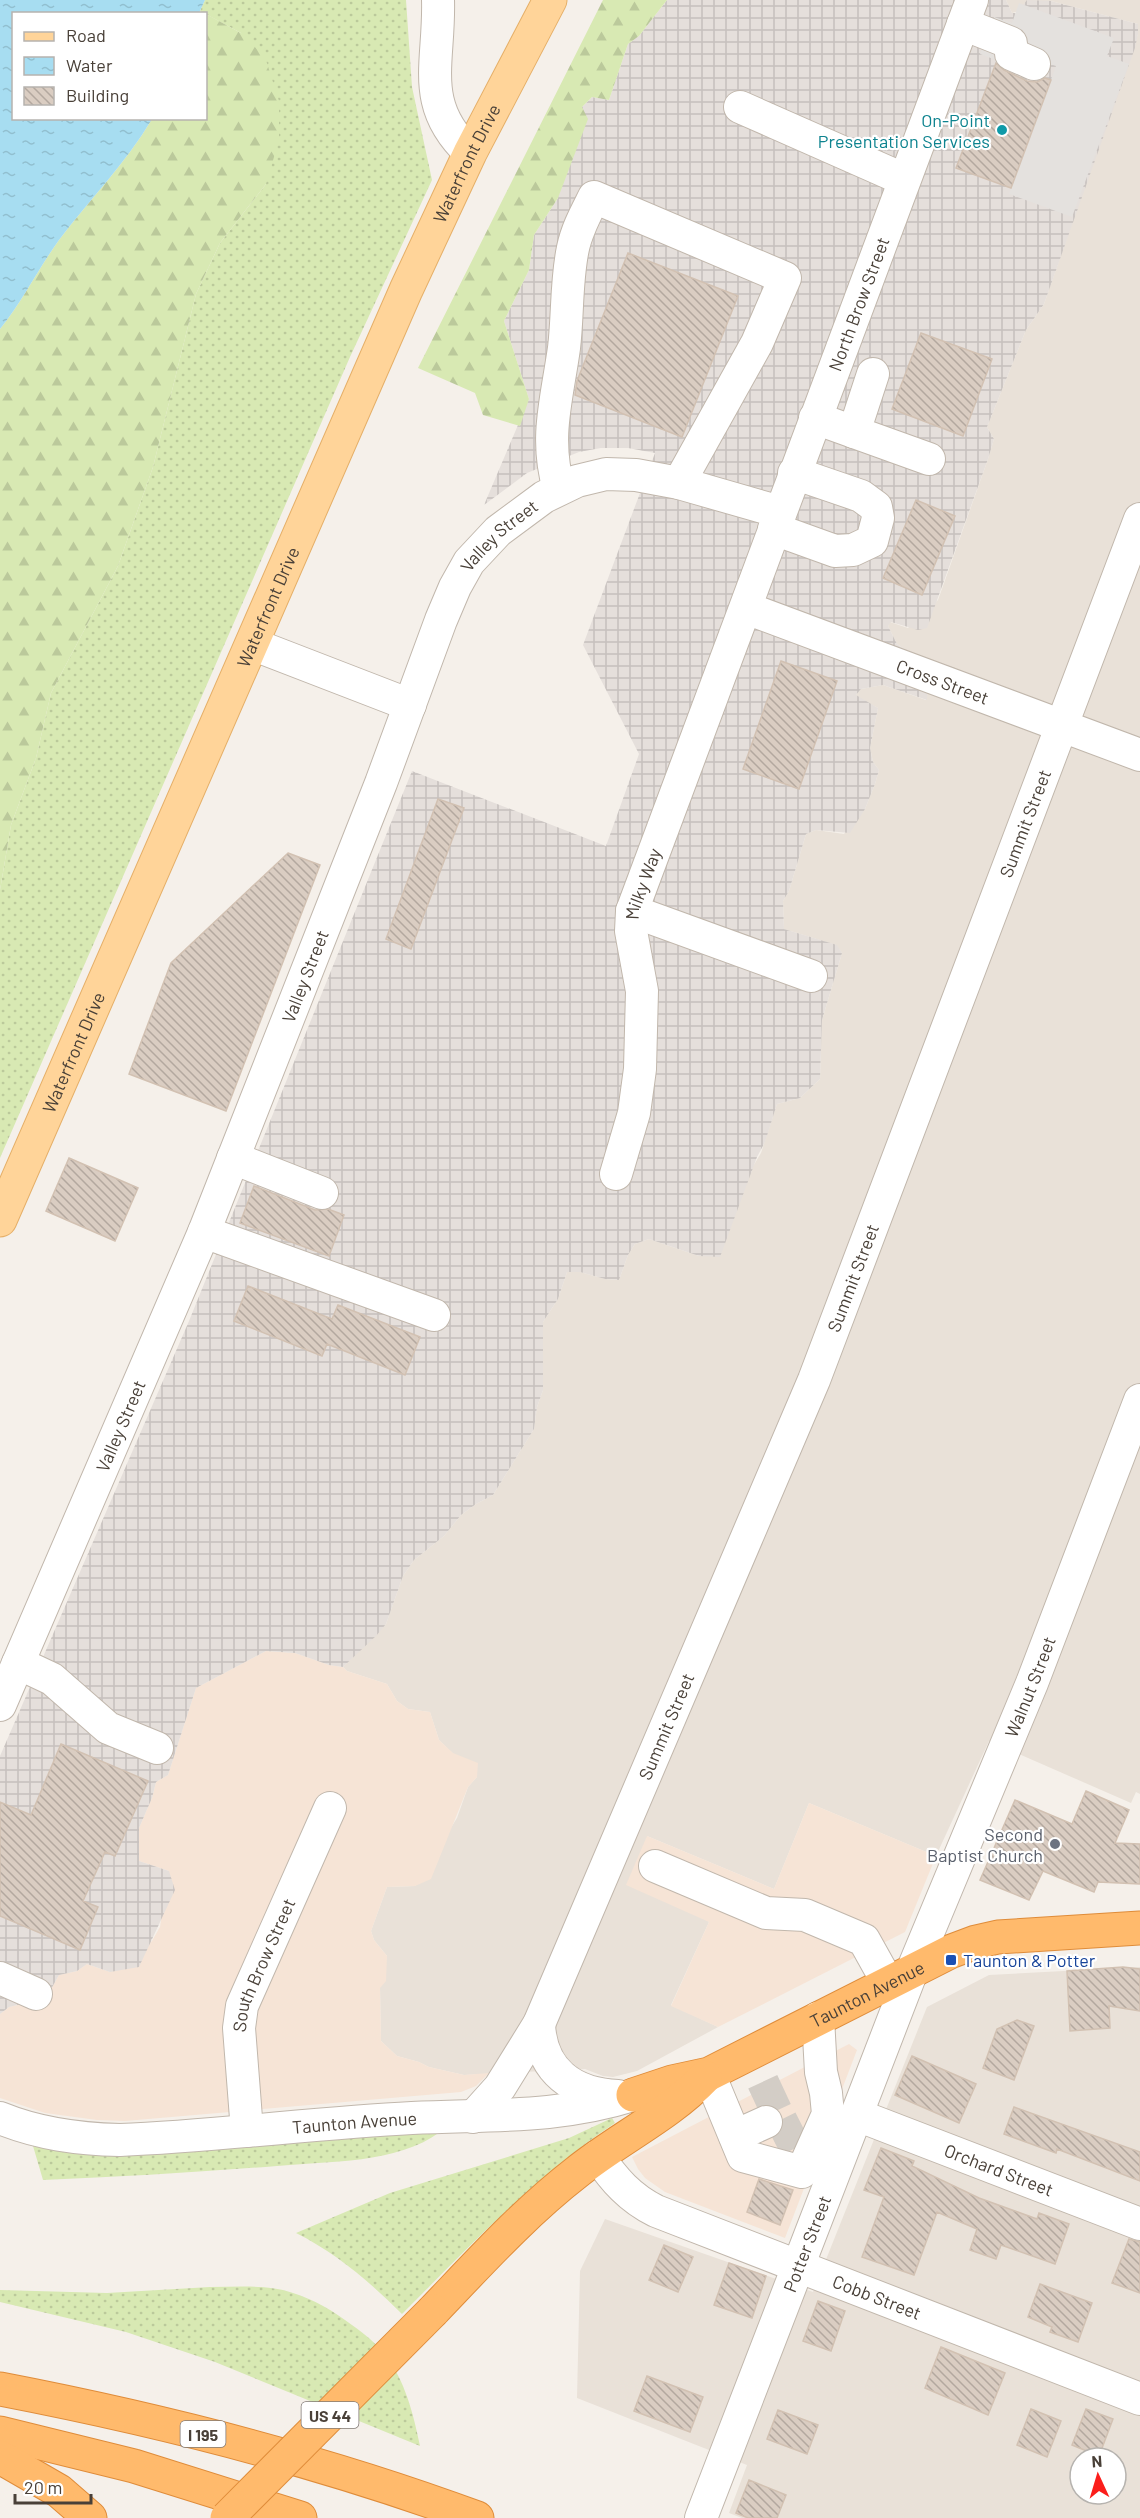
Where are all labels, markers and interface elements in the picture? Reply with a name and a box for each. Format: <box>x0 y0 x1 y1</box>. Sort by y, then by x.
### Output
legend <box>12 12 207 120</box>
text: Road <box>66 24 106 46</box>
text: Water <box>66 54 113 76</box>
text: Building <box>66 84 129 106</box>
street label: Waterfront Drive <box>428 100 505 226</box>
place label: On-Point Presentation Services <box>818 109 990 152</box>
marker: On-Point Presentation Services <box>995 123 1009 137</box>
street label: North Brow Street <box>823 234 894 374</box>
street label: Valley Street <box>455 495 542 575</box>
street label: Waterfront Drive <box>232 543 304 671</box>
street label: Cross Street <box>893 654 992 709</box>
street label: Summit Street <box>994 766 1055 880</box>
street label: Milky Way <box>621 845 666 920</box>
street label: Valley Street <box>277 927 333 1026</box>
street label: Waterfront Drive <box>37 989 109 1116</box>
street label: Summit Street <box>822 1221 883 1335</box>
street label: Valley Street <box>91 1377 150 1475</box>
street label: Walnut Street <box>1000 1633 1060 1741</box>
street label: Summit Street <box>634 1670 699 1783</box>
place label: Second Baptist Church <box>927 1823 1043 1866</box>
marker: Second Baptist Church <box>1048 1837 1062 1851</box>
street label: South Brow Street <box>228 1895 300 2033</box>
place label: Taunton & Potter <box>963 1949 1096 1971</box>
marker: Taunton & Potter <box>944 1953 958 1967</box>
street label: Taunton Avenue <box>806 1956 928 2032</box>
street label: Taunton Avenue <box>291 2107 418 2138</box>
street label: Orchard Street <box>941 2139 1056 2201</box>
street label: Potter Street <box>778 2192 835 2295</box>
street label: Cobb Street <box>830 2270 924 2324</box>
road number: US 44 <box>302 2402 358 2428</box>
road number: I 195 <box>180 2421 226 2447</box>
north arrow <box>1068 2446 1128 2506</box>
text: N <box>1091 2451 1103 2470</box>
scale bar <box>15 2467 92 2505</box>
text: 20 m <box>24 2476 62 2498</box>

